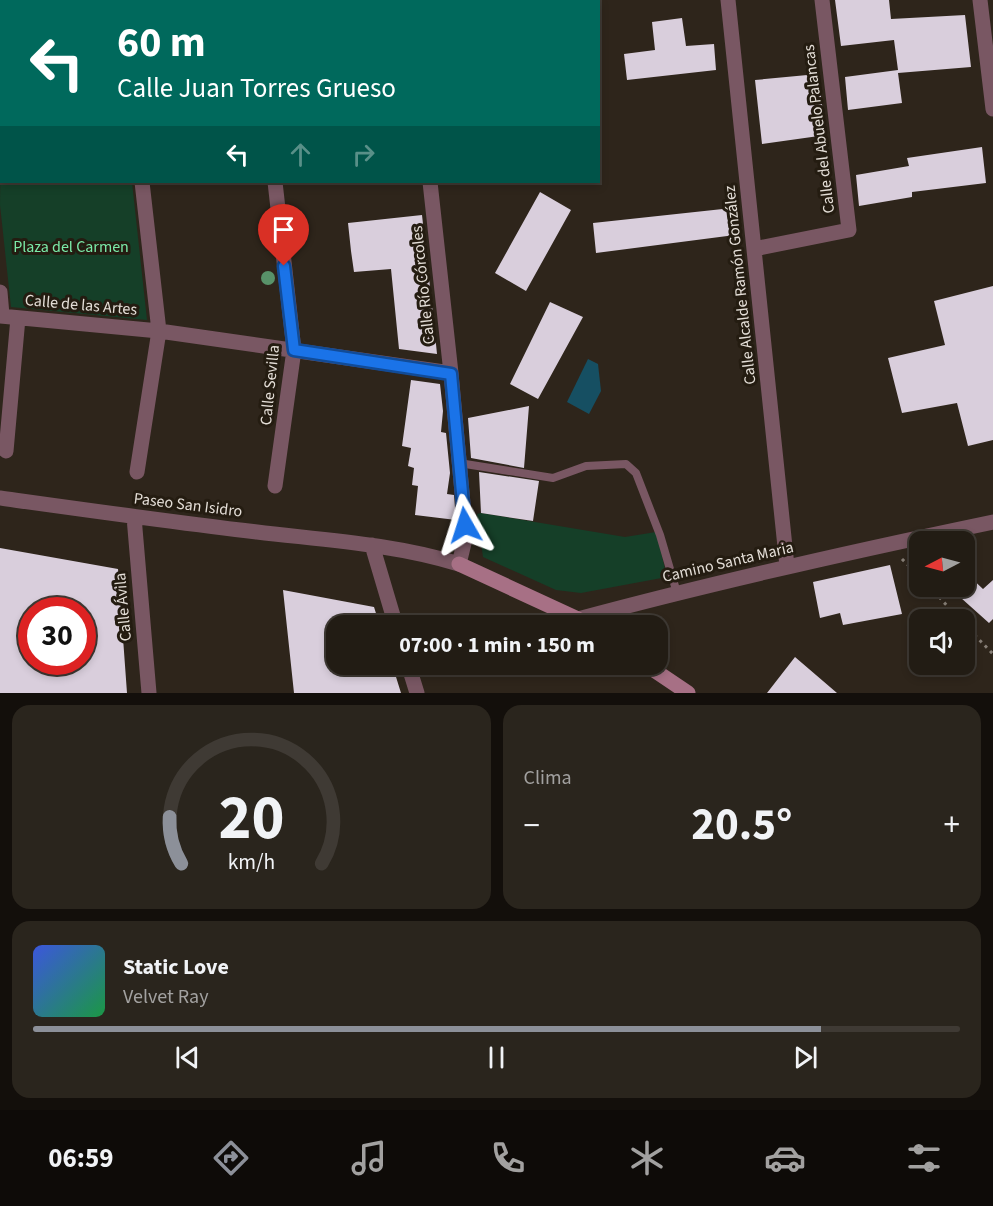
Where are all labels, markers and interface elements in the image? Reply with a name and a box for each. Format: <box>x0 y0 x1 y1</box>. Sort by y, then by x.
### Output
text: 60 m <box>117 13 206 73</box>
icon: left <box>18 24 96 102</box>
street label: Calle del Abuelo Palancas <box>798 43 840 215</box>
text: Calle Juan Torres Grueso <box>117 69 396 108</box>
icon: left <box>221 138 254 171</box>
icon: ahead <box>284 138 317 171</box>
icon: right <box>347 138 380 171</box>
street label: Calle Alcalde Ramón González <box>719 184 761 386</box>
pin <box>258 204 309 266</box>
icon: arrive <box>267 213 300 246</box>
street label: Calle Río Córcoles <box>406 224 440 345</box>
park label: Plaza del Carmen <box>13 236 129 258</box>
street label: Calle de las Artes <box>24 289 138 321</box>
street label: Calle Sevilla <box>255 344 285 426</box>
street label: Paseo San Isidro <box>132 487 244 523</box>
position arrow <box>433 493 497 557</box>
north arrow <box>909 531 975 597</box>
map controls <box>909 531 975 675</box>
street label: Camino Santa Maria <box>660 536 796 588</box>
street label: Calle Ávila <box>109 572 137 642</box>
speed limit sign: 30 <box>18 597 96 675</box>
button: sound <box>909 609 975 675</box>
text: 07:00 · 1 min · 150 m <box>399 629 595 661</box>
text: Clima <box>524 764 572 792</box>
text: 20 <box>218 774 284 863</box>
text: 20.5° <box>691 793 792 857</box>
text: − <box>524 802 540 849</box>
text: + <box>944 802 960 849</box>
text: km/h <box>227 847 275 878</box>
text: Static Love <box>123 951 229 983</box>
text: Velvet Ray <box>123 983 209 1011</box>
icon: previous <box>171 1041 204 1074</box>
icon: pause <box>480 1041 513 1074</box>
icon: next <box>789 1041 822 1074</box>
icon: directions <box>210 1137 252 1179</box>
icon: music <box>348 1137 390 1179</box>
icon: phone <box>487 1137 529 1179</box>
icon: climate <box>626 1137 668 1179</box>
icon: car <box>764 1137 806 1179</box>
icon: filters <box>903 1137 945 1179</box>
text: 06:59 <box>48 1139 113 1178</box>

